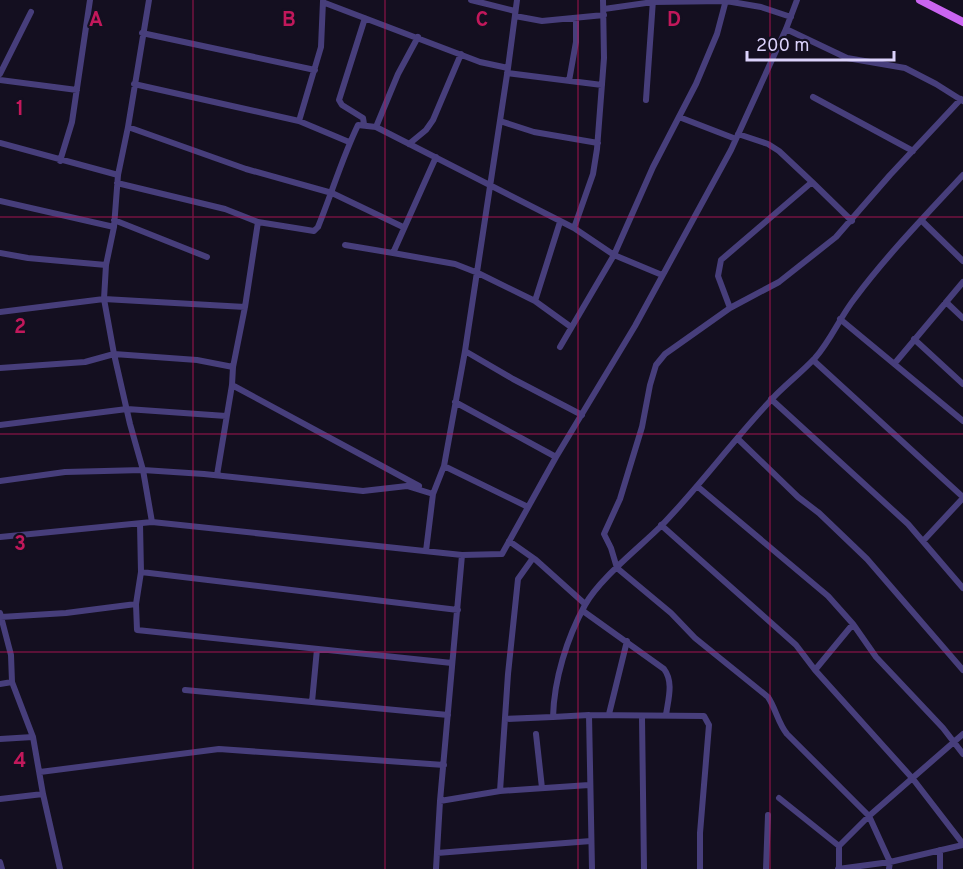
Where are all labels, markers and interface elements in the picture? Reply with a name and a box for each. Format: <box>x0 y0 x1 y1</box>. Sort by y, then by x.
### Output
text: A <box>89 8 103 34</box>
text: B <box>282 8 296 34</box>
text: C <box>476 8 488 34</box>
text: D <box>667 8 681 34</box>
scale bar <box>747 24 894 62</box>
text: 200 m <box>756 35 809 58</box>
text: 1 <box>16 97 24 123</box>
text: 2 <box>14 315 26 341</box>
text: 3 <box>14 532 26 558</box>
text: 4 <box>14 749 26 775</box>

